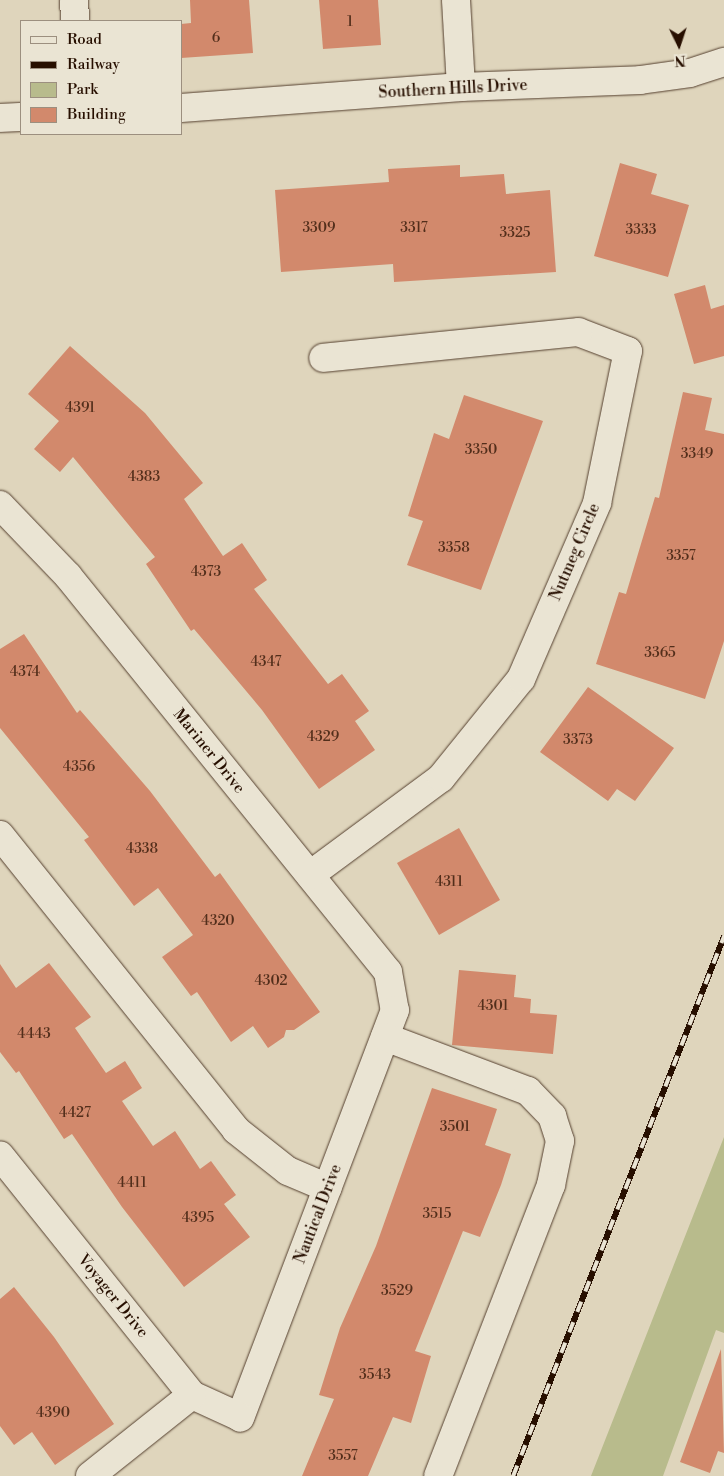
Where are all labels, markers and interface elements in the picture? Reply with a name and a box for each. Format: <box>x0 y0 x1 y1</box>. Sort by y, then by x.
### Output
house number: 1 <box>347 14 353 30</box>
legend <box>20 20 182 135</box>
north arrow <box>654 20 704 70</box>
text: Road <box>67 30 102 49</box>
house number: 6 <box>212 30 220 46</box>
text: N <box>674 51 686 69</box>
text: Railway <box>67 55 120 74</box>
street label: Southern Hills Drive <box>378 76 528 102</box>
text: Park <box>67 80 98 99</box>
text: Building <box>67 105 126 124</box>
house number: 3309 <box>302 220 336 236</box>
house number: 3317 <box>400 220 428 236</box>
house number: 3333 <box>626 222 656 238</box>
house number: 3325 <box>499 225 531 241</box>
house number: 4391 <box>65 400 95 416</box>
house number: 3350 <box>465 442 497 458</box>
house number: 3349 <box>681 446 713 462</box>
house number: 4383 <box>128 469 160 485</box>
street label: Nutmeg Circle <box>546 500 604 604</box>
house number: 3358 <box>438 540 470 556</box>
house number: 3357 <box>666 548 696 564</box>
house number: 4373 <box>191 564 221 580</box>
house number: 3365 <box>644 645 676 661</box>
house number: 4347 <box>250 654 282 670</box>
house number: 4374 <box>10 664 40 680</box>
street label: Mariner Drive <box>169 705 249 797</box>
house number: 4329 <box>307 729 339 745</box>
house number: 3373 <box>563 732 593 748</box>
house number: 4356 <box>63 759 95 775</box>
house number: 4338 <box>126 841 158 857</box>
house number: 4311 <box>435 874 463 890</box>
house number: 4320 <box>201 913 235 929</box>
house number: 4302 <box>254 973 288 989</box>
house number: 4301 <box>478 998 508 1014</box>
house number: 4443 <box>17 1026 51 1042</box>
house number: 4427 <box>59 1105 91 1121</box>
house number: 3501 <box>440 1119 470 1135</box>
street label: Nautical Drive <box>290 1162 346 1266</box>
house number: 4411 <box>117 1175 147 1191</box>
house number: 3515 <box>422 1206 452 1222</box>
house number: 4395 <box>182 1210 214 1226</box>
street label: Voyager Drive <box>74 1250 152 1342</box>
house number: 3529 <box>381 1283 413 1299</box>
house number: 3543 <box>359 1367 391 1383</box>
house number: 4390 <box>36 1405 70 1421</box>
house number: 3557 <box>328 1448 358 1464</box>

